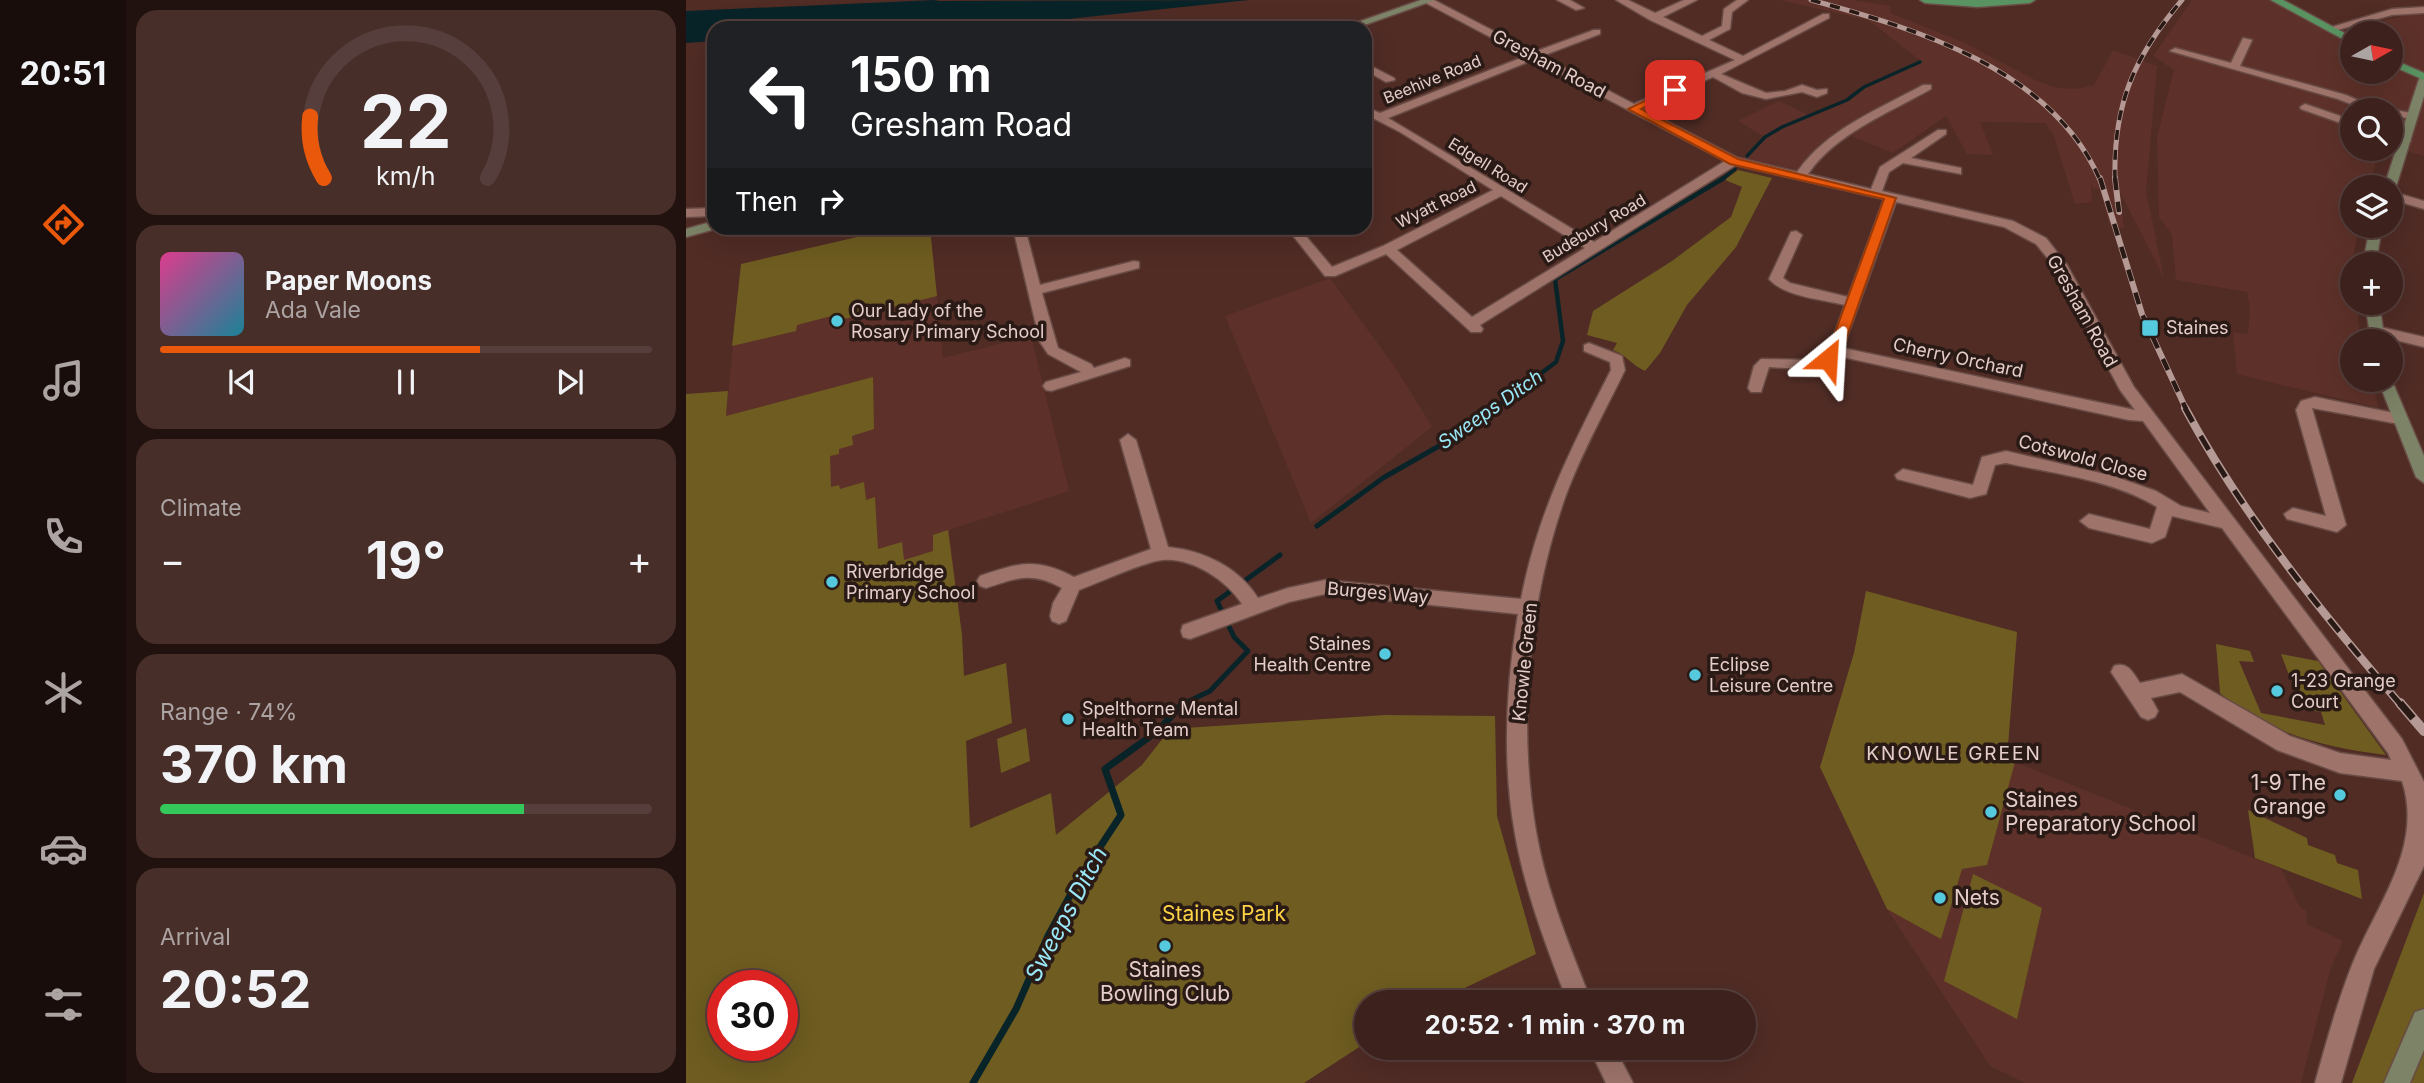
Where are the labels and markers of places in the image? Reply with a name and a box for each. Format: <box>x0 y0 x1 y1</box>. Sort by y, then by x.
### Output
pin <box>1645 60 1705 120</box>
place label: Our Lady of the Rosary Primary School <box>851 300 1044 342</box>
marker: Our Lady of the Rosary Primary School <box>829 313 845 329</box>
place label: Staines <box>2166 317 2229 338</box>
marker: Staines <box>2140 318 2160 338</box>
place label: Riverbridge Primary School <box>846 561 975 603</box>
marker: Riverbridge Primary School <box>824 574 840 590</box>
place label: Staines Health Centre <box>1253 633 1371 675</box>
marker: Staines Health Centre <box>1377 646 1393 662</box>
place label: Eclipse Leisure Centre <box>1709 654 1833 696</box>
marker: Eclipse Leisure Centre <box>1687 667 1703 683</box>
place label: 1-23 Grange Court <box>2291 670 2396 712</box>
marker: 1-23 Grange Court <box>2269 683 2285 699</box>
place label: Spelthorne Mental Health Team <box>1082 698 1238 740</box>
marker: Spelthorne Mental Health Team <box>1060 711 1076 727</box>
place label: 1-9 The Grange <box>2251 770 2326 819</box>
place label: Staines Preparatory School <box>2005 787 2196 836</box>
marker: 1-9 The Grange <box>2332 787 2348 803</box>
marker: Staines Preparatory School <box>1983 804 1999 820</box>
place label: Nets <box>1954 885 2000 910</box>
marker: Nets <box>1932 890 1948 906</box>
marker: Staines Bowling Club <box>1157 938 1173 954</box>
place label: Staines Bowling Club <box>1100 957 1230 1006</box>

